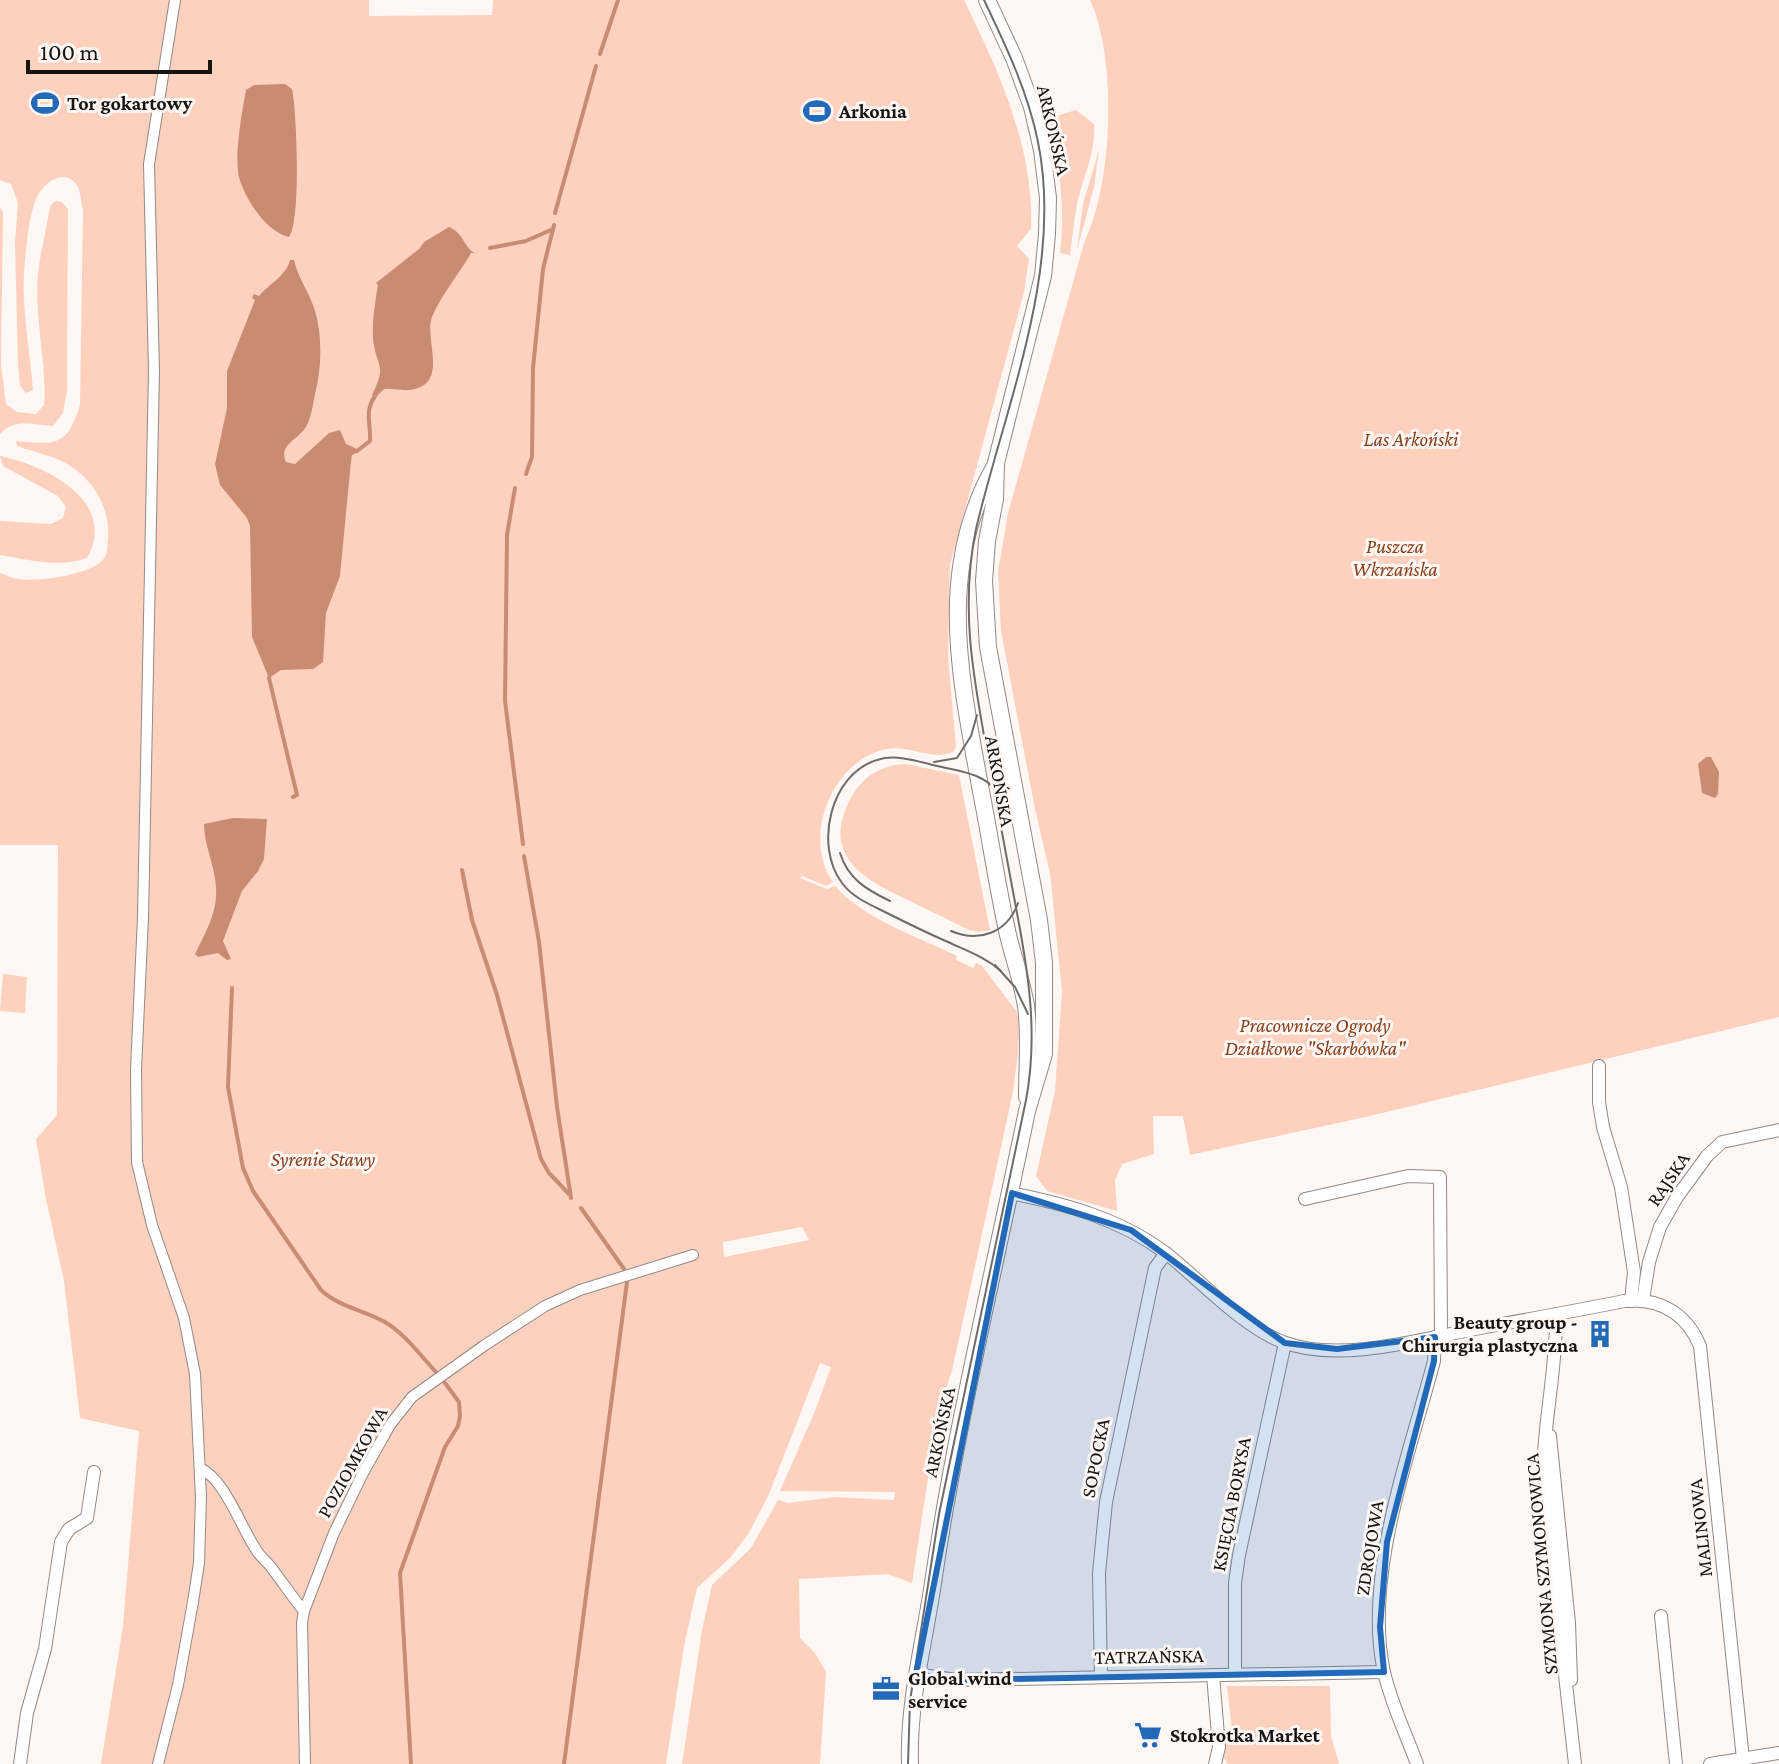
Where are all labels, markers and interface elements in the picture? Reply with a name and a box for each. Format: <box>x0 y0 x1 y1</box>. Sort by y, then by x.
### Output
scale bar <box>28 24 210 74</box>
text: 100 m <box>40 38 99 65</box>
street label: ARKOŃSKA <box>1033 83 1075 178</box>
sports icon: Tor gokartowy <box>30 88 60 118</box>
place label: Tor gokartowy <box>67 92 193 114</box>
sports icon: Arkonia <box>802 96 832 126</box>
place label: Arkonia <box>838 100 907 122</box>
park label: Las Arkoński <box>1364 428 1459 450</box>
park label: Puszcza Wkrzańska <box>1352 535 1438 580</box>
street label: ARKOŃSKA <box>981 734 1019 829</box>
park label: Pracownicze Ogrody Działkowe "Skarbówka" <box>1225 1014 1406 1059</box>
park label: Syrenie Stawy <box>271 1148 375 1171</box>
street label: RAJSKA <box>1642 1148 1695 1210</box>
place label: Beauty group - Chirurgia plastyczna <box>1402 1311 1578 1356</box>
building icon: Beauty group - Chirurgia plastyczna <box>1585 1319 1615 1349</box>
street label: ARKOŃSKA <box>919 1384 959 1479</box>
street label: POZIOMKOWA <box>313 1402 392 1521</box>
street label: SOPOCKA <box>1077 1416 1114 1500</box>
street label: KSIĘCIA BORYSA <box>1207 1434 1256 1573</box>
street label: SZYMONA SZYMONOWICA <box>1520 1452 1562 1676</box>
street label: MALINOWA <box>1684 1477 1716 1579</box>
street label: ZDROJOWA <box>1351 1498 1388 1597</box>
street label: TATRZAŃSKA <box>1094 1644 1205 1668</box>
place label: Global wind service <box>908 1667 1012 1712</box>
office icon: Global wind service <box>871 1674 901 1704</box>
supermarket icon: Stokrotka Market <box>1133 1720 1163 1750</box>
place label: Stokrotka Market <box>1170 1724 1321 1746</box>

